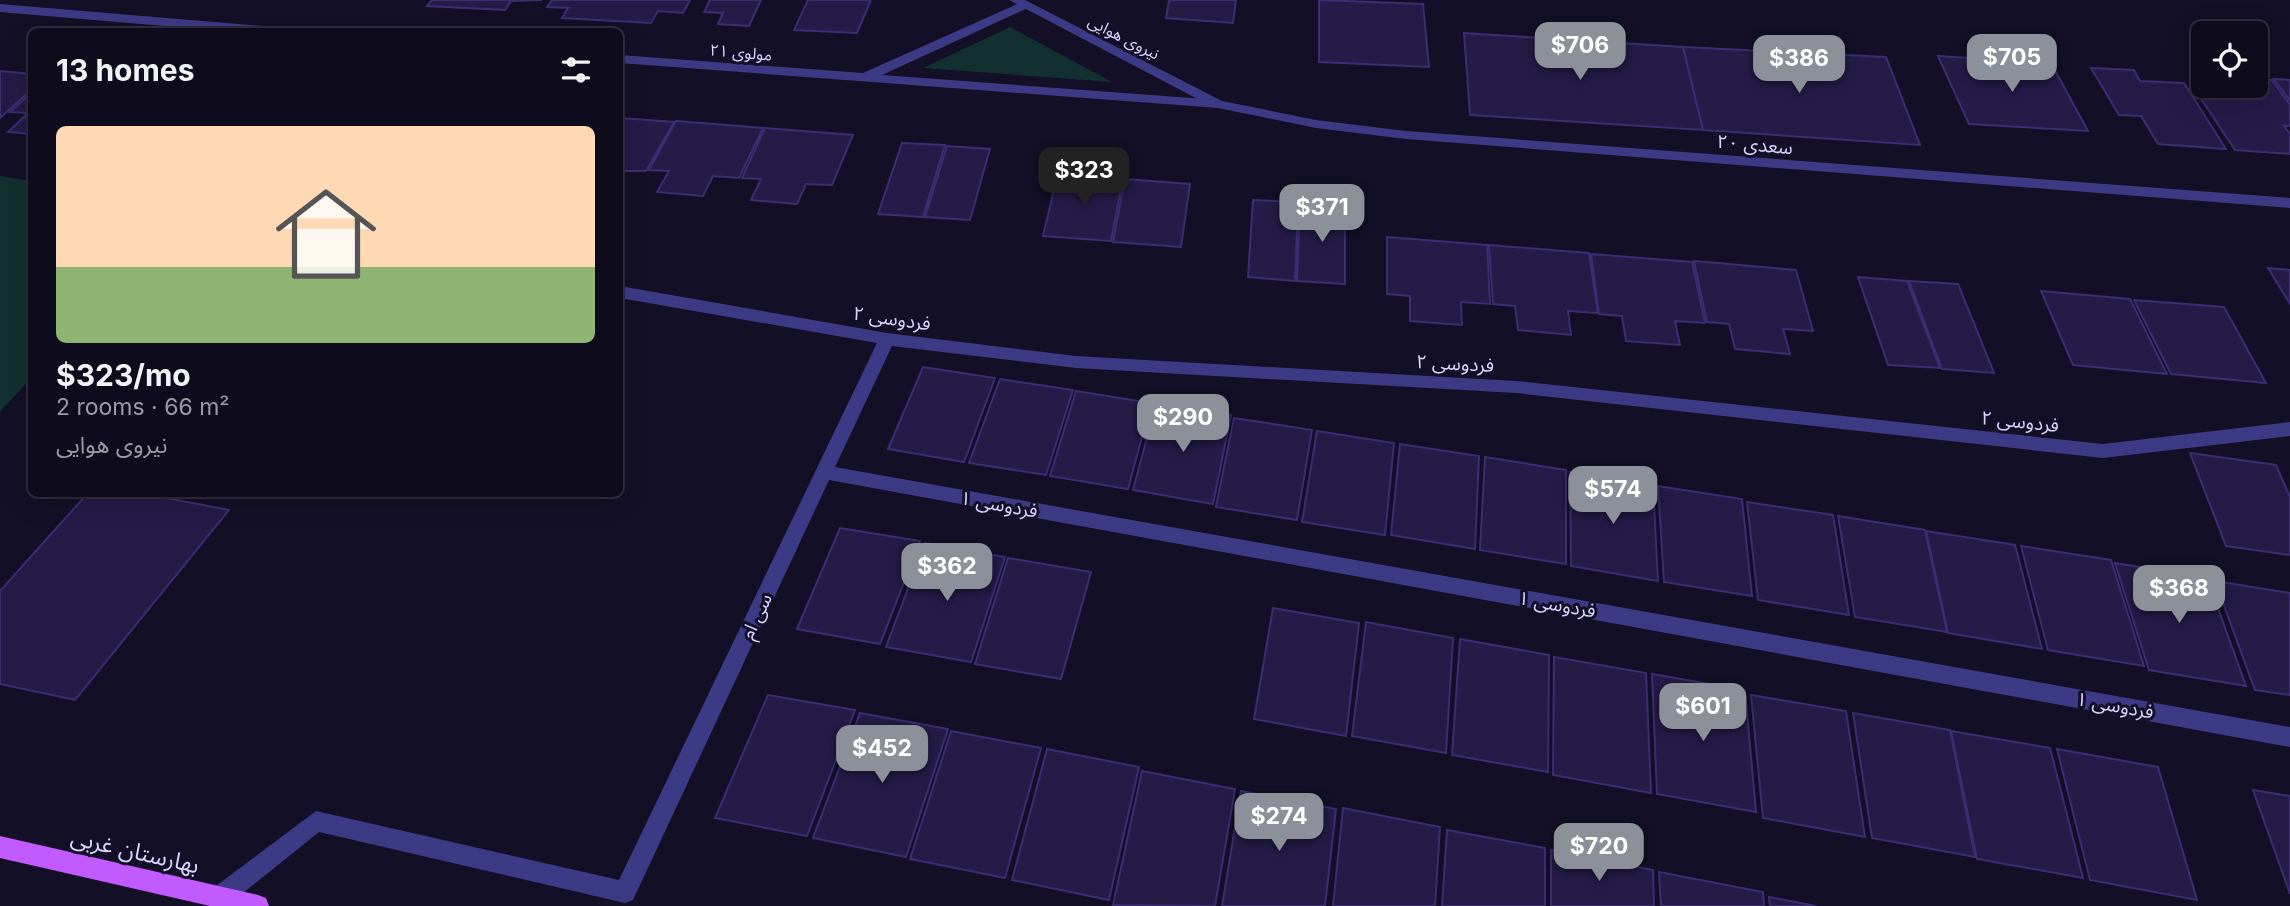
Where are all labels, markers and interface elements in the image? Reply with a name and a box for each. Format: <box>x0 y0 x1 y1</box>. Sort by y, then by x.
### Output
street label: نیروی هوایی <box>1085 10 1163 64</box>
map controls <box>2191 21 2268 98</box>
button: locate <box>2191 21 2268 98</box>
pin: $706 <box>1539 22 1621 82</box>
text: $706 <box>1551 31 1609 59</box>
pin: $705 <box>1971 34 2053 94</box>
pin: $386 <box>1758 36 1840 95</box>
street label: مولوی ۲۱ <box>709 39 773 65</box>
text: $705 <box>1983 43 2041 71</box>
text: $386 <box>1769 44 1829 72</box>
icon: filters <box>557 51 595 89</box>
text: 13 homes <box>56 52 195 88</box>
street label: سعدی ۲۰ <box>1716 130 1794 159</box>
pin: $323 <box>1043 148 1125 207</box>
text: $323 <box>1054 156 1114 184</box>
icon: home <box>263 171 389 297</box>
pin: $371 <box>1281 184 1363 244</box>
text: $371 <box>1295 193 1349 221</box>
street label: فردوسی ۲ <box>852 302 932 335</box>
street label: فردوسی ۲ <box>1415 350 1495 377</box>
text: $323/mo <box>56 357 191 393</box>
text: 2 rooms · 66 m² <box>56 393 230 421</box>
pin: $290 <box>1142 394 1224 454</box>
text: $290 <box>1153 403 1213 431</box>
street label: فردوسی ۲ <box>1980 406 2060 437</box>
text: نیروی هوایی <box>56 431 167 459</box>
pin: $574 <box>1572 466 1654 526</box>
text: $574 <box>1584 475 1642 503</box>
street label: فردوسی ۱ <box>958 486 1039 523</box>
pin: $362 <box>906 544 988 603</box>
text: $362 <box>917 552 977 580</box>
pin: $368 <box>2138 566 2220 625</box>
text: $368 <box>2149 574 2209 602</box>
street label: فردوسی ۱ <box>1516 586 1597 623</box>
street label: سی ام <box>736 590 780 644</box>
pin: $601 <box>1662 684 1744 743</box>
street label: فردوسی ۱ <box>2074 687 2155 724</box>
text: $601 <box>1675 692 1731 720</box>
pin: $452 <box>841 726 923 785</box>
text: $452 <box>852 734 912 762</box>
pin: $274 <box>1238 794 1320 853</box>
text: $274 <box>1250 802 1308 830</box>
street label: بهارستان غربی <box>68 823 202 879</box>
pin: $720 <box>1558 824 1640 883</box>
text: $720 <box>1570 832 1628 860</box>

